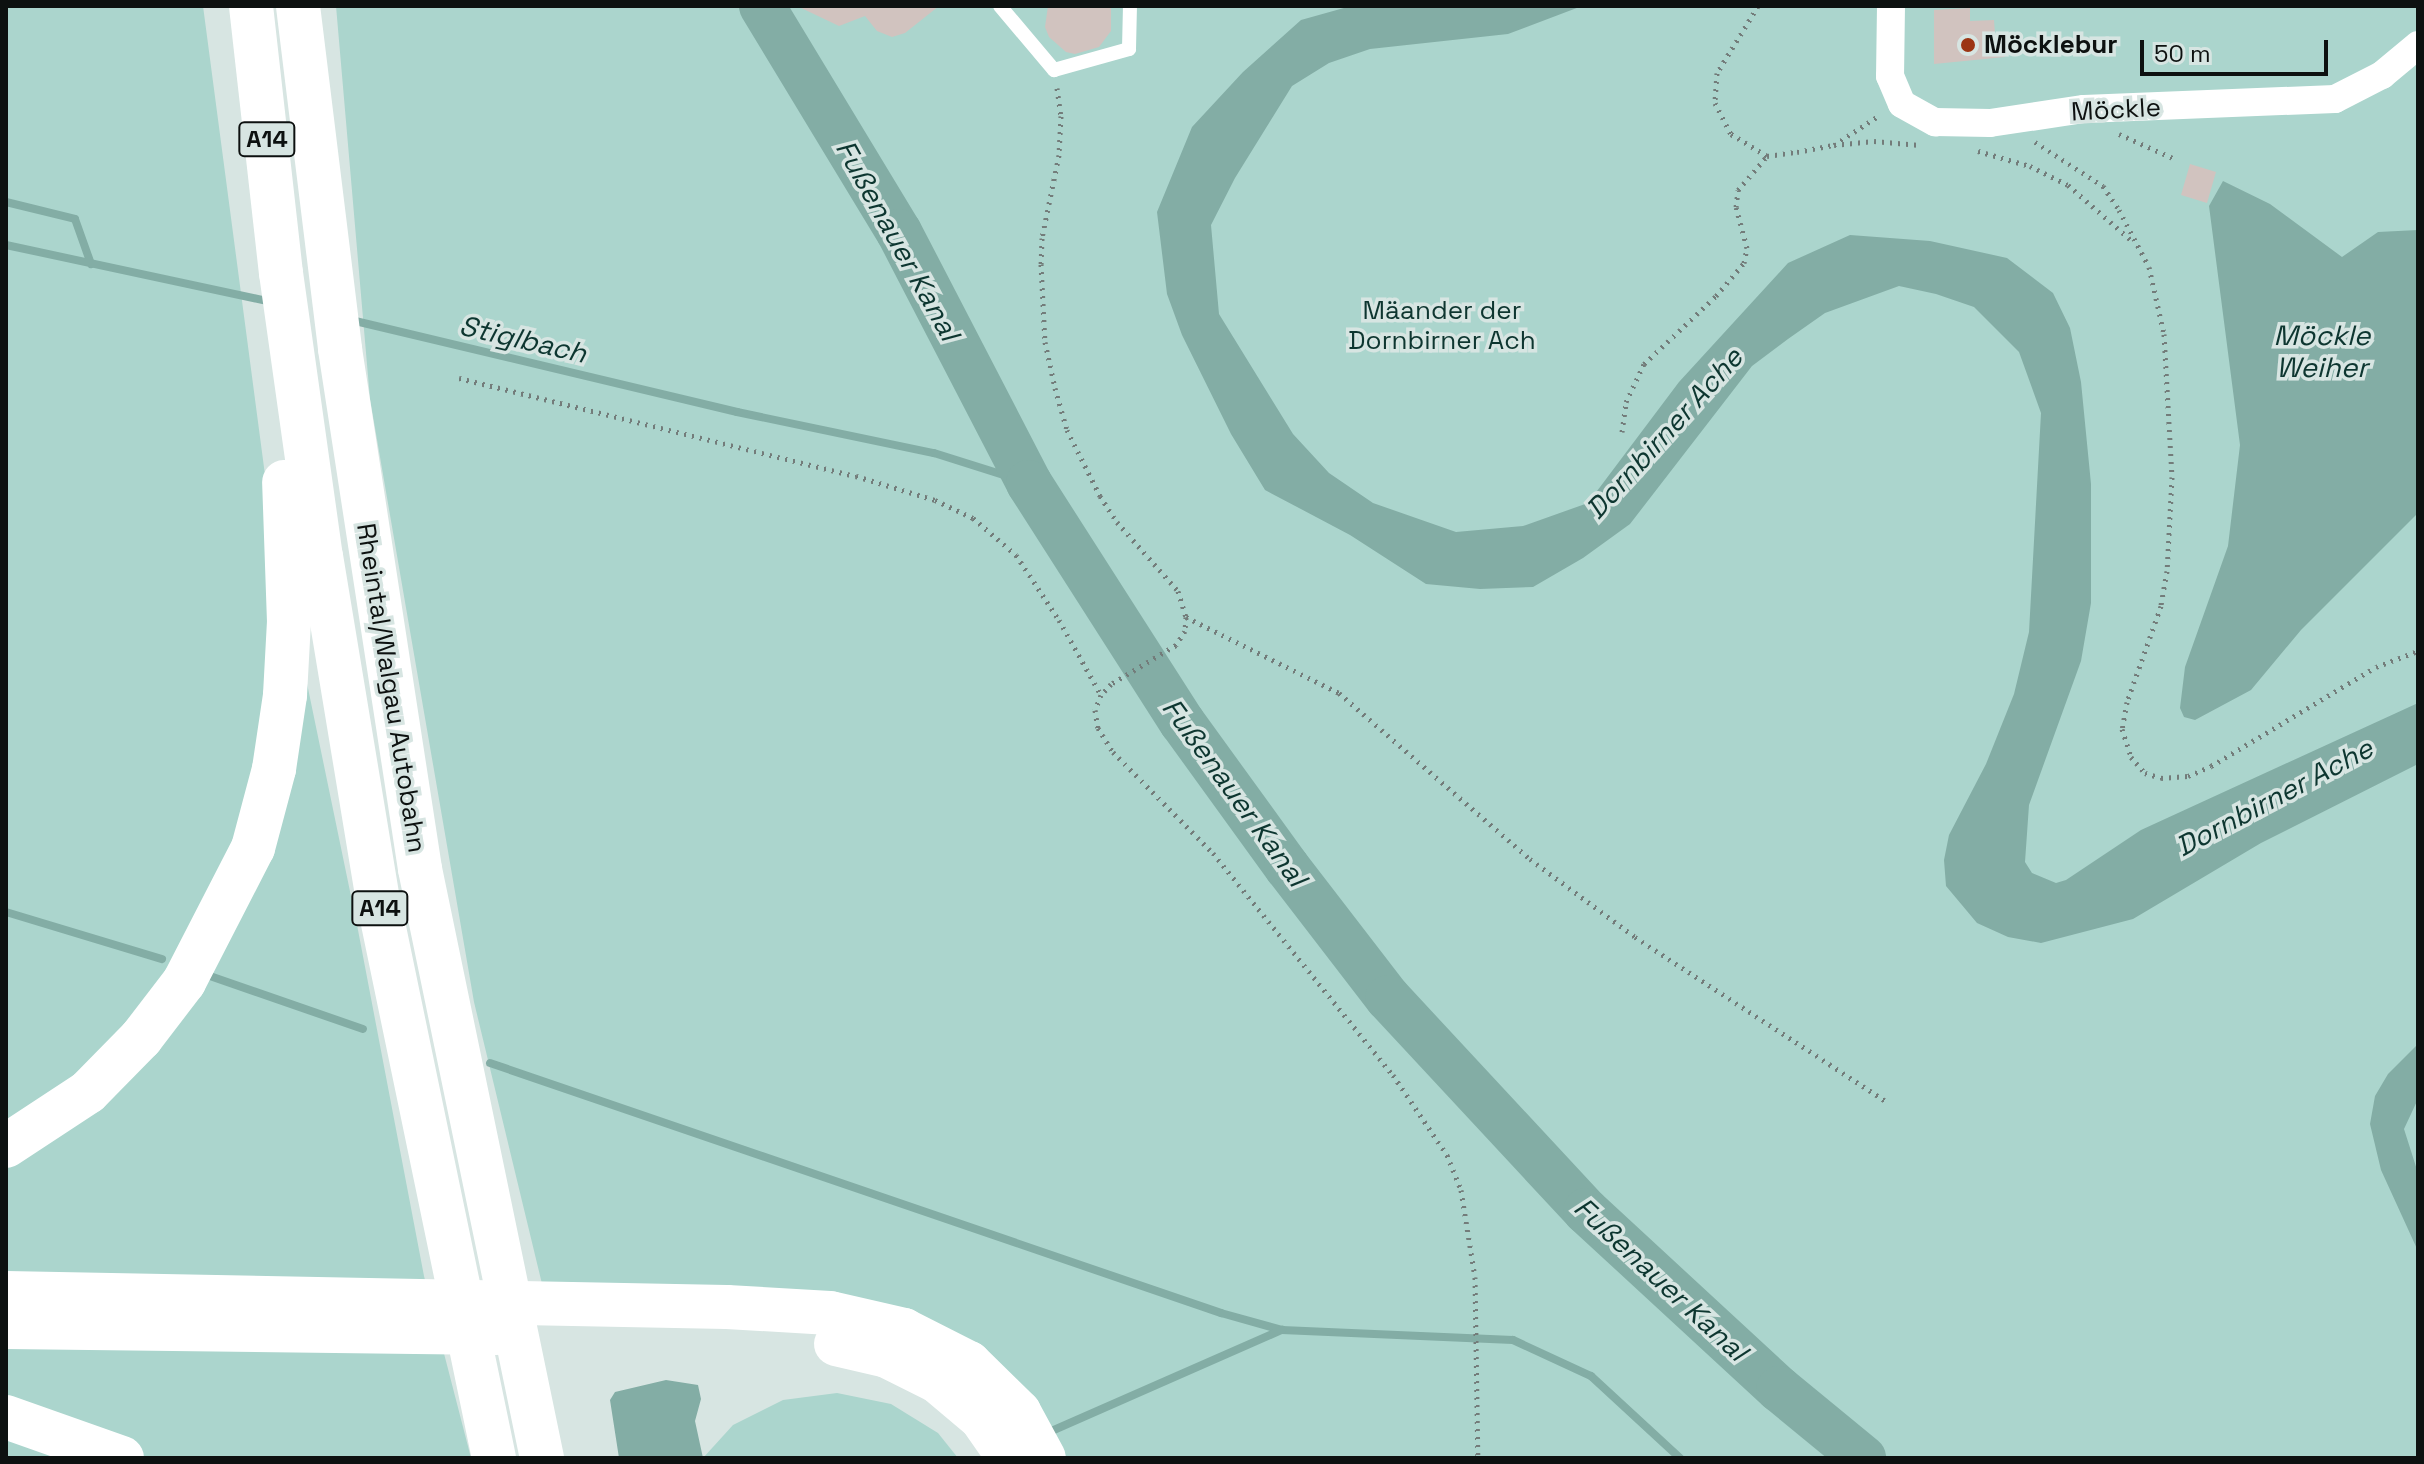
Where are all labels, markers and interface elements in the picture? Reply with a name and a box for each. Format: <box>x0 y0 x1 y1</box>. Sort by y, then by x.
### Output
scale bar <box>2144 24 2332 74</box>
place label: Möcklebur <box>1984 29 2118 61</box>
marker: Möcklebur <box>1959 36 1977 54</box>
text: 50 m <box>2154 38 2211 69</box>
street label: Möckle <box>2070 92 2162 128</box>
road number: A14 <box>237 119 297 159</box>
water label: Fußenauer Kanal <box>829 134 967 346</box>
park label: Mäander der Dornbirner Ach <box>1348 295 1536 356</box>
water label: Stiglbach <box>456 308 590 370</box>
water label: Möckle Weiher <box>2274 318 2370 384</box>
water label: Dornbirner Ache <box>1578 341 1750 525</box>
street label: Rheintal/Walgau Autobahn <box>349 521 433 855</box>
water label: Fußenauer Kanal <box>1156 691 1314 893</box>
water label: Dornbirner Ache <box>2170 731 2378 863</box>
road number: A14 <box>350 888 410 928</box>
water label: Fußenauer Kanal <box>1568 1190 1754 1368</box>

